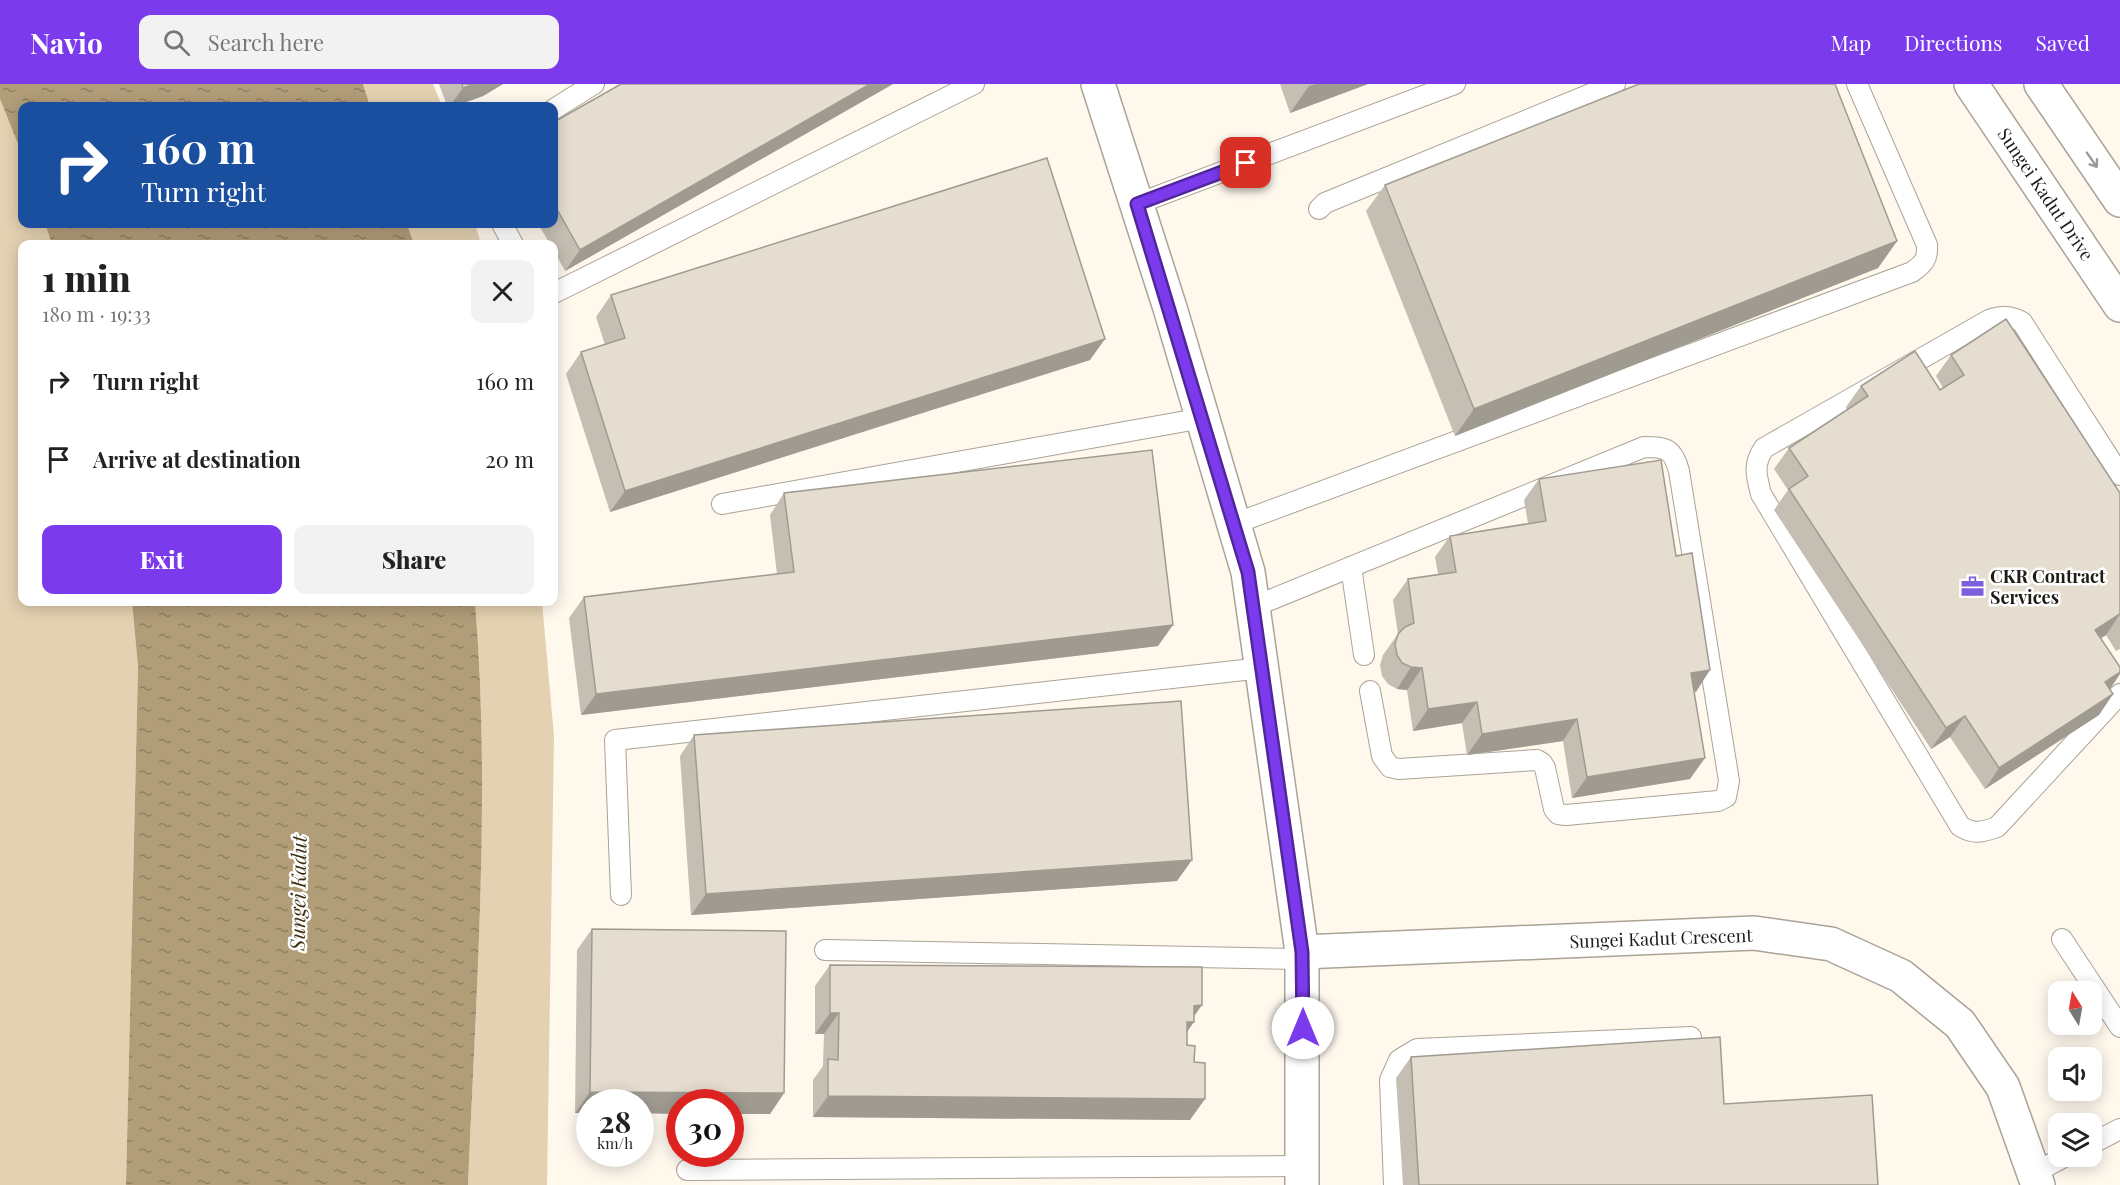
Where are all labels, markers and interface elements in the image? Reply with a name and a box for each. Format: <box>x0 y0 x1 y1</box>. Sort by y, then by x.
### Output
search box <box>139 15 559 69</box>
text: Navio <box>30 24 103 61</box>
icon: search <box>160 26 193 59</box>
text: Search here <box>208 27 324 57</box>
text: Map <box>1830 28 1871 56</box>
text: Directions <box>1904 28 2002 56</box>
text: Saved <box>2035 28 2090 56</box>
text: 160 m <box>141 119 256 175</box>
street label: Sungei Kadut Drive <box>1993 123 2099 265</box>
icon: right <box>42 126 120 204</box>
pin <box>1220 137 1271 188</box>
icon: arrive <box>1229 146 1262 179</box>
one-way arrow <box>2086 151 2098 168</box>
text: Turn right <box>141 173 266 209</box>
text: 1 min <box>42 253 131 301</box>
button: close <box>471 260 534 323</box>
text: 180 m · 19:33 <box>42 300 151 327</box>
icon: right <box>42 365 75 398</box>
text: Turn right <box>93 366 199 396</box>
text: 160 m <box>476 366 534 396</box>
icon: arrive <box>42 443 75 476</box>
text: Arrive at destination <box>93 444 301 474</box>
text: 20 m <box>485 444 534 474</box>
button: Exit <box>42 525 282 594</box>
button: Share <box>294 525 534 594</box>
place label: CKR Contract Services <box>1990 564 2106 609</box>
office icon: CKR Contract Services <box>1959 573 1985 599</box>
water label: Sungei Kadut <box>282 834 312 952</box>
street label: Sungei Kadut Crescent <box>1569 923 1754 953</box>
north arrow <box>2048 981 2102 1035</box>
map controls <box>2048 981 2102 1167</box>
position arrow <box>1271 996 1335 1060</box>
button: sound <box>2048 1047 2102 1101</box>
speed limit sign: 30 <box>666 1089 744 1167</box>
text: 28 <box>599 1101 631 1141</box>
button: layers <box>2048 1113 2102 1167</box>
text: km/h <box>597 1133 633 1153</box>

